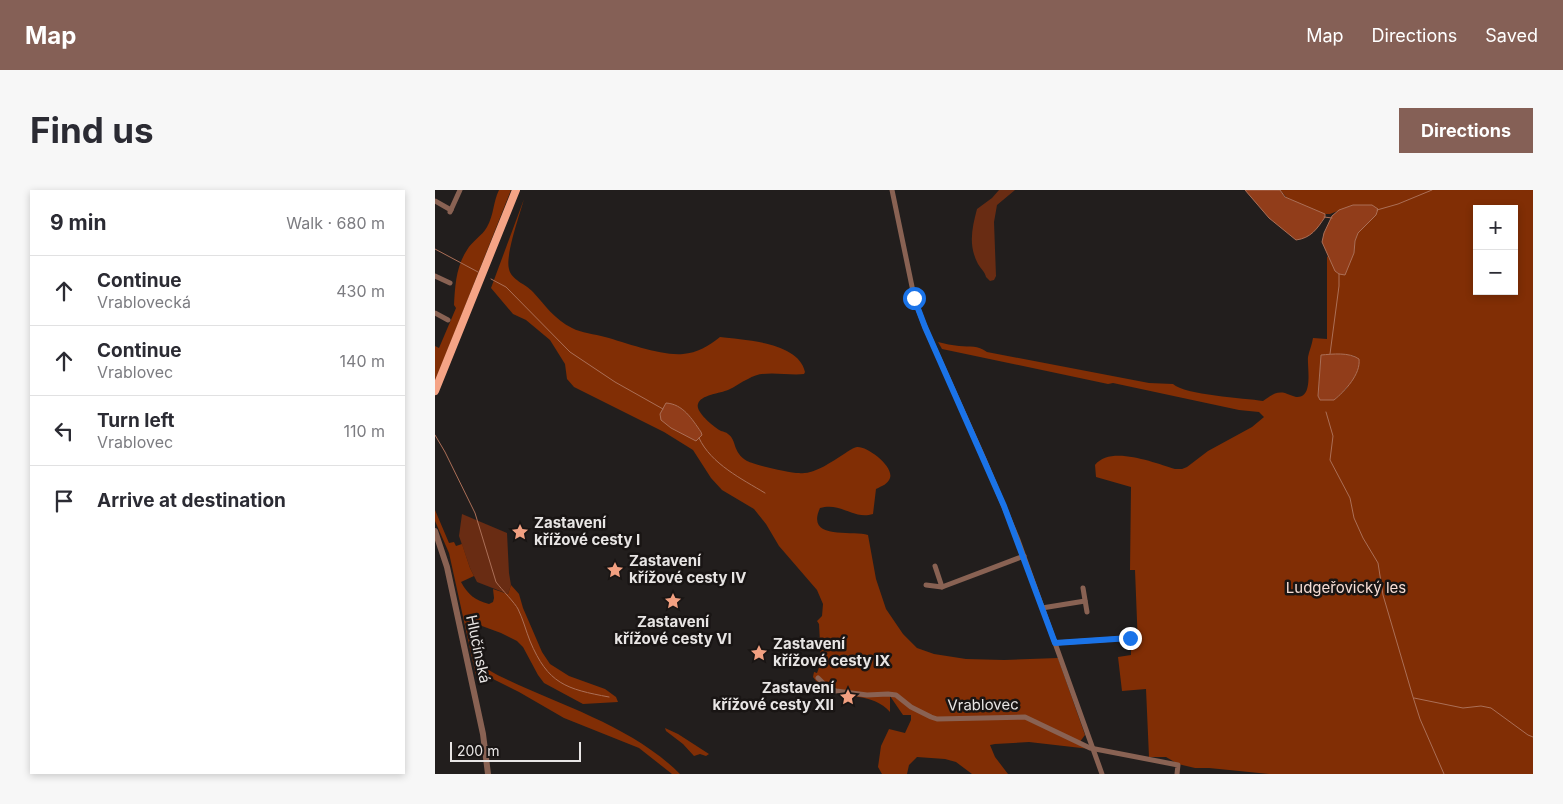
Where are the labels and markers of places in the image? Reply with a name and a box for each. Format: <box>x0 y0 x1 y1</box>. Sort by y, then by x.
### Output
place label: Zastavení křížové cesty I <box>534 513 640 549</box>
place icon: Zastavení křížové cesty I <box>510 522 530 542</box>
place label: Zastavení křížové cesty IV <box>629 551 746 587</box>
place icon: Zastavení křížové cesty IV <box>605 560 625 580</box>
place icon: Zastavení křížové cesty VI <box>663 591 683 611</box>
place label: Zastavení křížové cesty VI <box>614 612 732 648</box>
place label: Zastavení křížové cesty IX <box>773 634 890 670</box>
place icon: Zastavení křížové cesty IX <box>749 643 769 663</box>
place label: Zastavení křížové cesty XII <box>713 678 835 714</box>
place icon: Zastavení křížové cesty XII <box>838 687 858 707</box>

